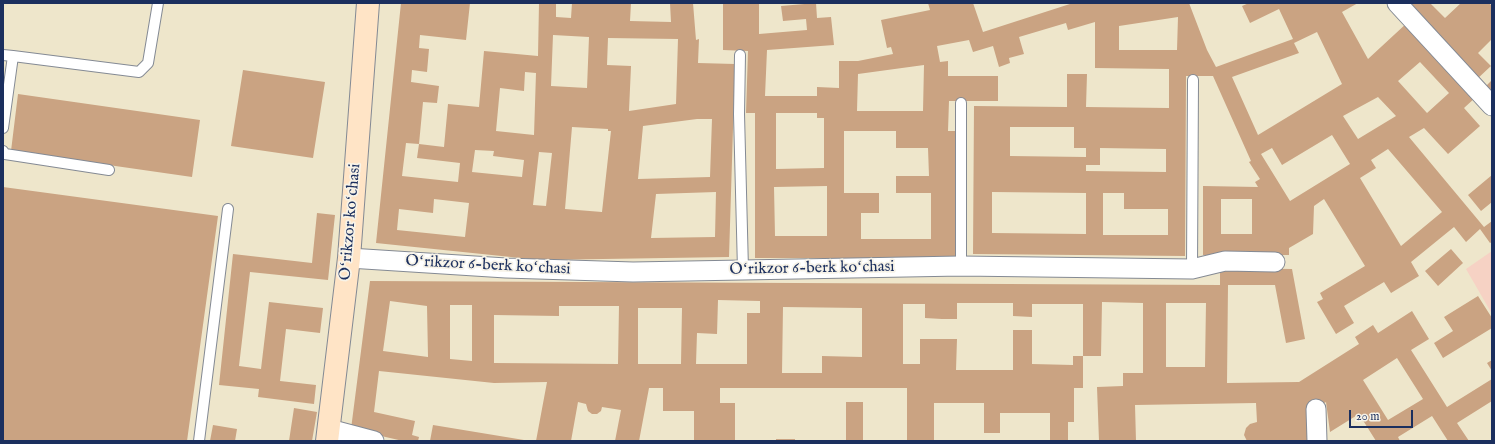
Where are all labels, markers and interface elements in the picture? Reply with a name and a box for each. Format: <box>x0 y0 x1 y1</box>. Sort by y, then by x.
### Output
street label: Oʻrikzor koʻchasi <box>336 163 366 281</box>
street label: Oʻrikzor 6-berk koʻchasi <box>405 252 571 280</box>
street label: Oʻrikzor 6-berk koʻchasi <box>729 258 895 280</box>
scale bar <box>1351 402 1415 428</box>
text: 20 m <box>1356 409 1379 424</box>

